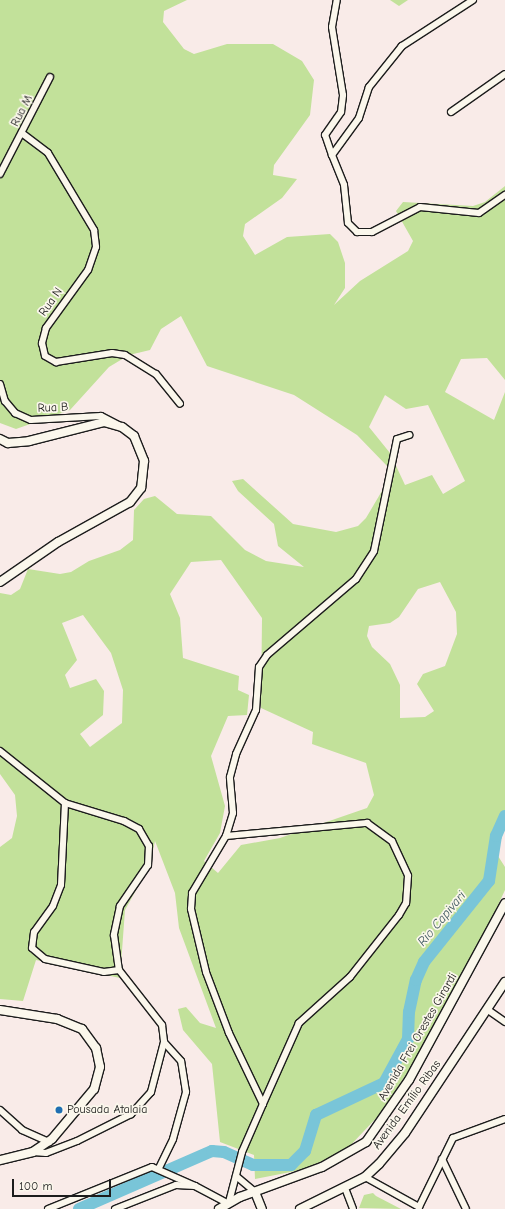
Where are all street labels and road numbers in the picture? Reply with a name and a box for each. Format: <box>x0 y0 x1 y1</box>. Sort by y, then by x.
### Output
street label: Rua M <box>8 93 36 129</box>
street label: Rua N <box>36 285 66 319</box>
street label: Rua B <box>37 400 69 416</box>
street label: Avenida Frei Orestes Girardi <box>376 971 460 1103</box>
street label: Avenida Emílio Ribas <box>370 1058 444 1152</box>

